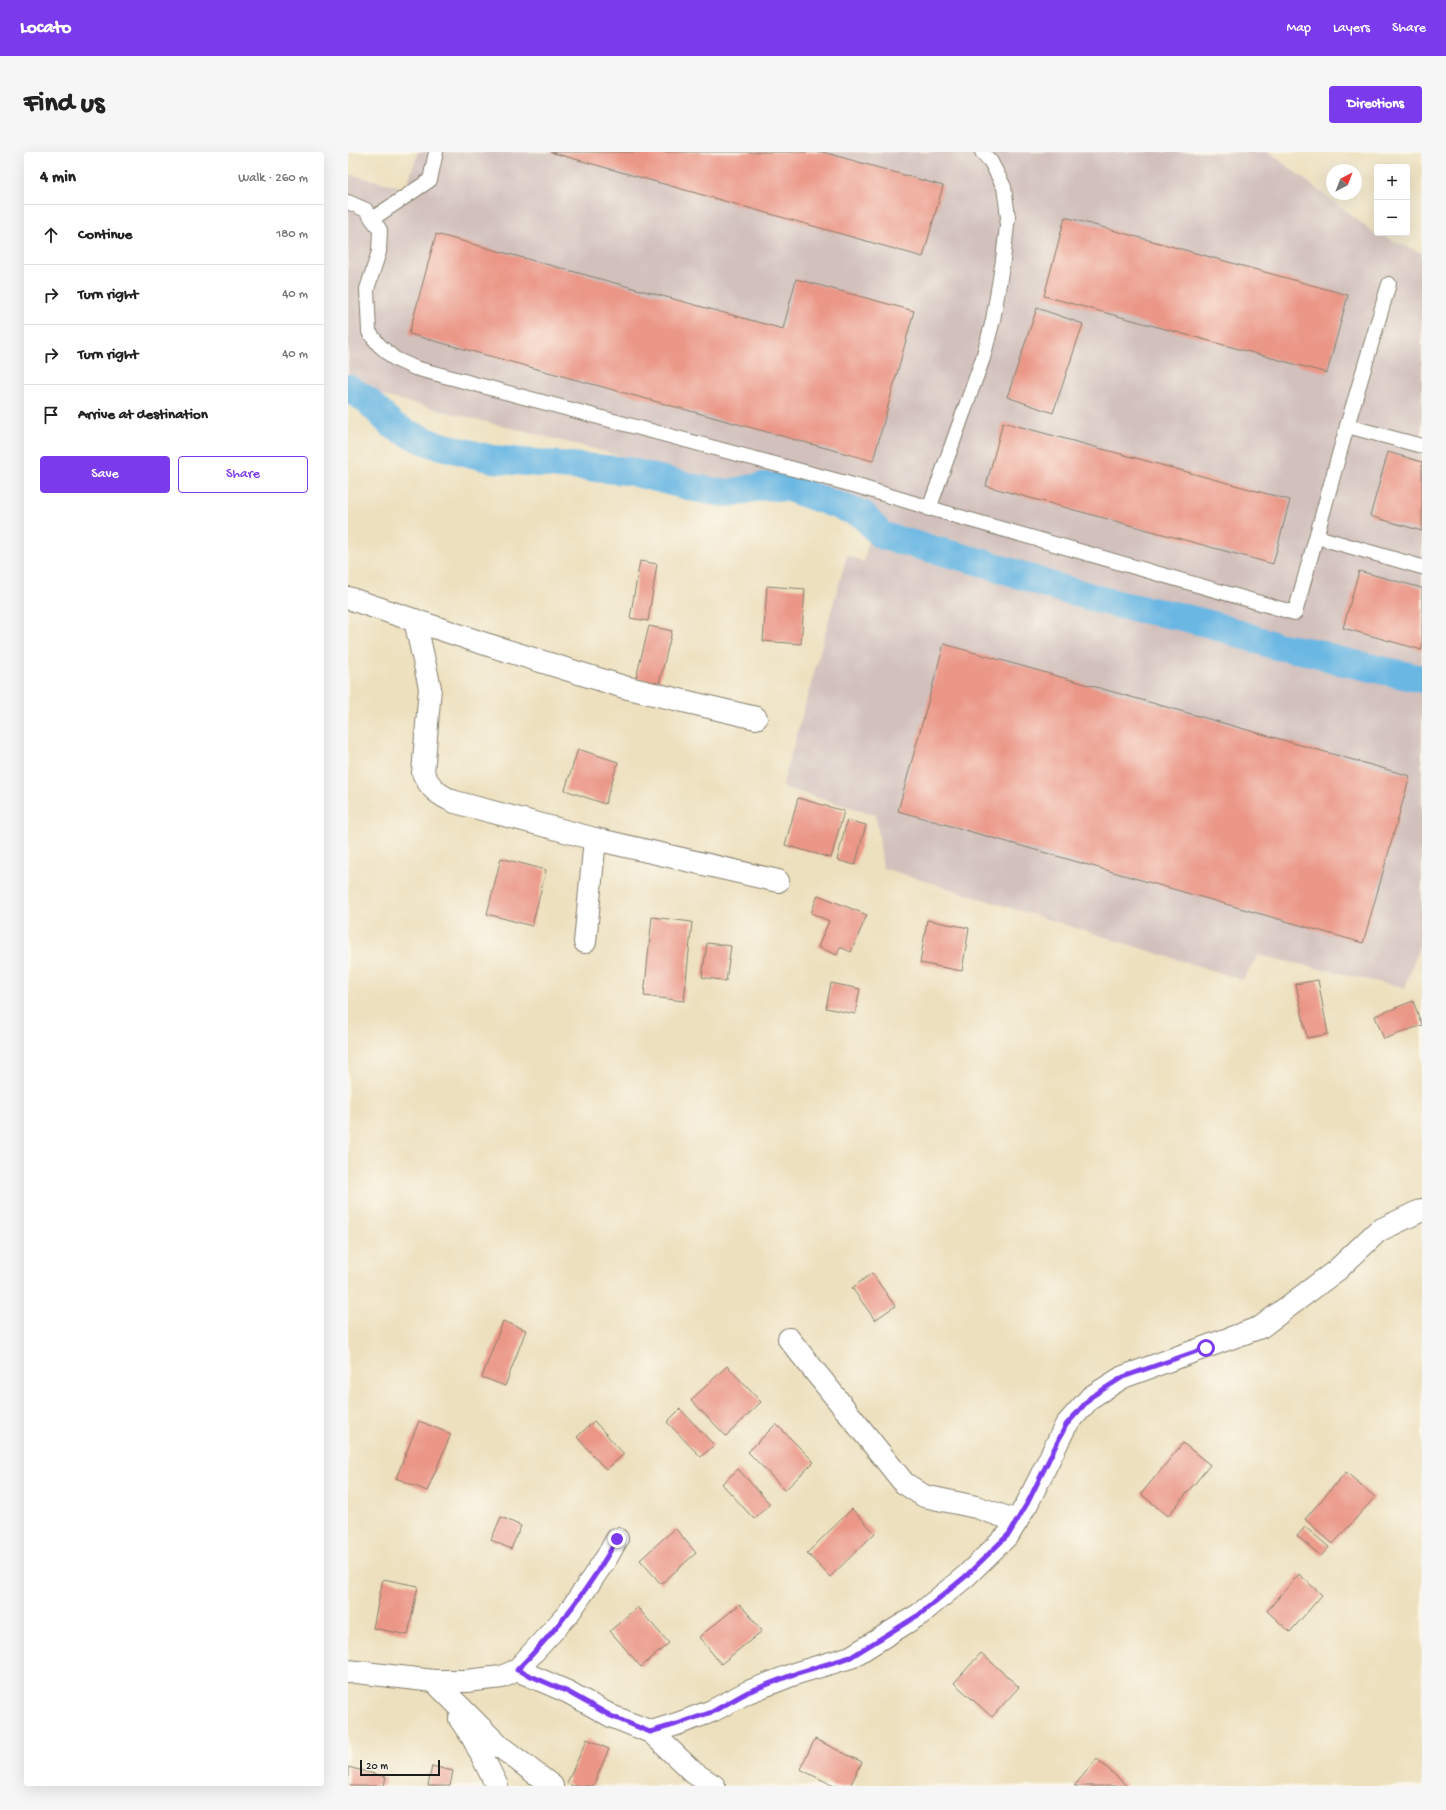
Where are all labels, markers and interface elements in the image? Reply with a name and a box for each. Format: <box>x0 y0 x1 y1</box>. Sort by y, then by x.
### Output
text: Locato <box>20 17 71 40</box>
text: Map <box>1287 20 1311 37</box>
text: Layers <box>1333 20 1370 37</box>
text: Share <box>1392 20 1426 37</box>
button: Directions <box>1329 86 1422 123</box>
text: Find us <box>24 88 104 121</box>
north arrow <box>1326 164 1362 200</box>
map controls <box>1374 164 1410 236</box>
button: + <box>1374 164 1410 200</box>
text: 4 min <box>40 168 76 188</box>
text: Walk · 260 m <box>238 171 308 186</box>
button: − <box>1374 200 1410 236</box>
icon: ahead <box>40 224 62 246</box>
text: Continue <box>78 226 132 244</box>
text: 180 m <box>276 227 308 242</box>
icon: right <box>40 284 62 306</box>
text: Turn right <box>78 286 138 304</box>
text: 40 m <box>282 287 308 302</box>
icon: right <box>40 344 62 366</box>
text: Turn right <box>78 346 138 364</box>
text: 40 m <box>282 347 308 362</box>
icon: arrive <box>40 404 62 426</box>
text: Arrive at destination <box>78 406 208 424</box>
button: Save <box>40 456 170 493</box>
button: Share <box>178 456 308 493</box>
route start <box>1197 1339 1215 1357</box>
route end <box>608 1530 626 1548</box>
scale bar <box>360 1758 440 1777</box>
text: 20 m <box>366 1761 388 1773</box>

